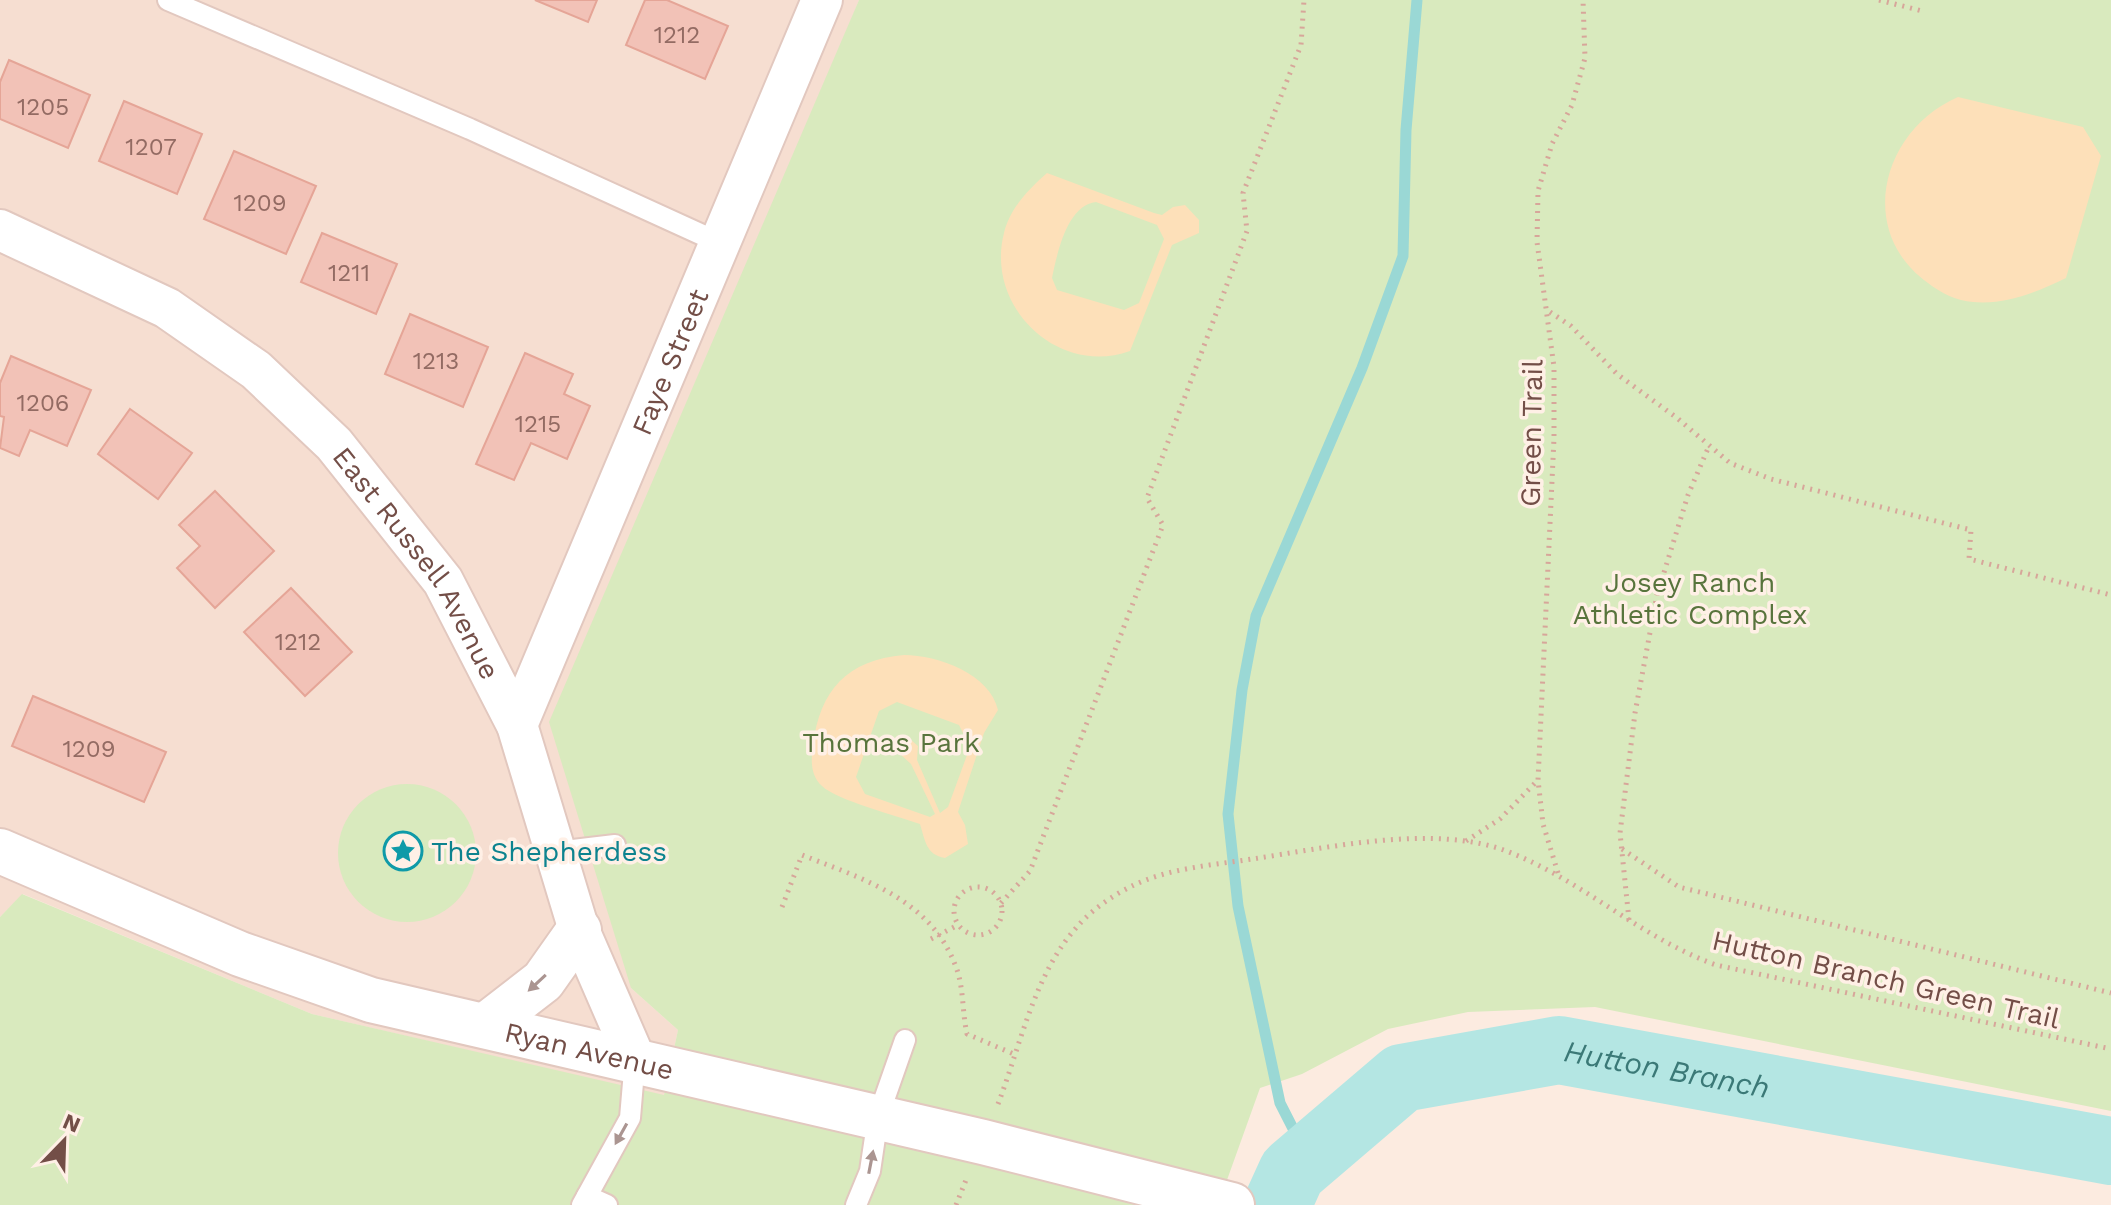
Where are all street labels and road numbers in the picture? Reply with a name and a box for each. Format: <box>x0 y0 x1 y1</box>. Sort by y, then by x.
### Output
street label: Faye Street <box>625 284 716 440</box>
street label: Green Trail <box>1514 359 1549 507</box>
street label: East Russell Avenue <box>326 441 507 685</box>
street label: Hutton Branch Green Trail <box>1709 923 2063 1036</box>
street label: Ryan Avenue <box>501 1016 677 1087</box>

